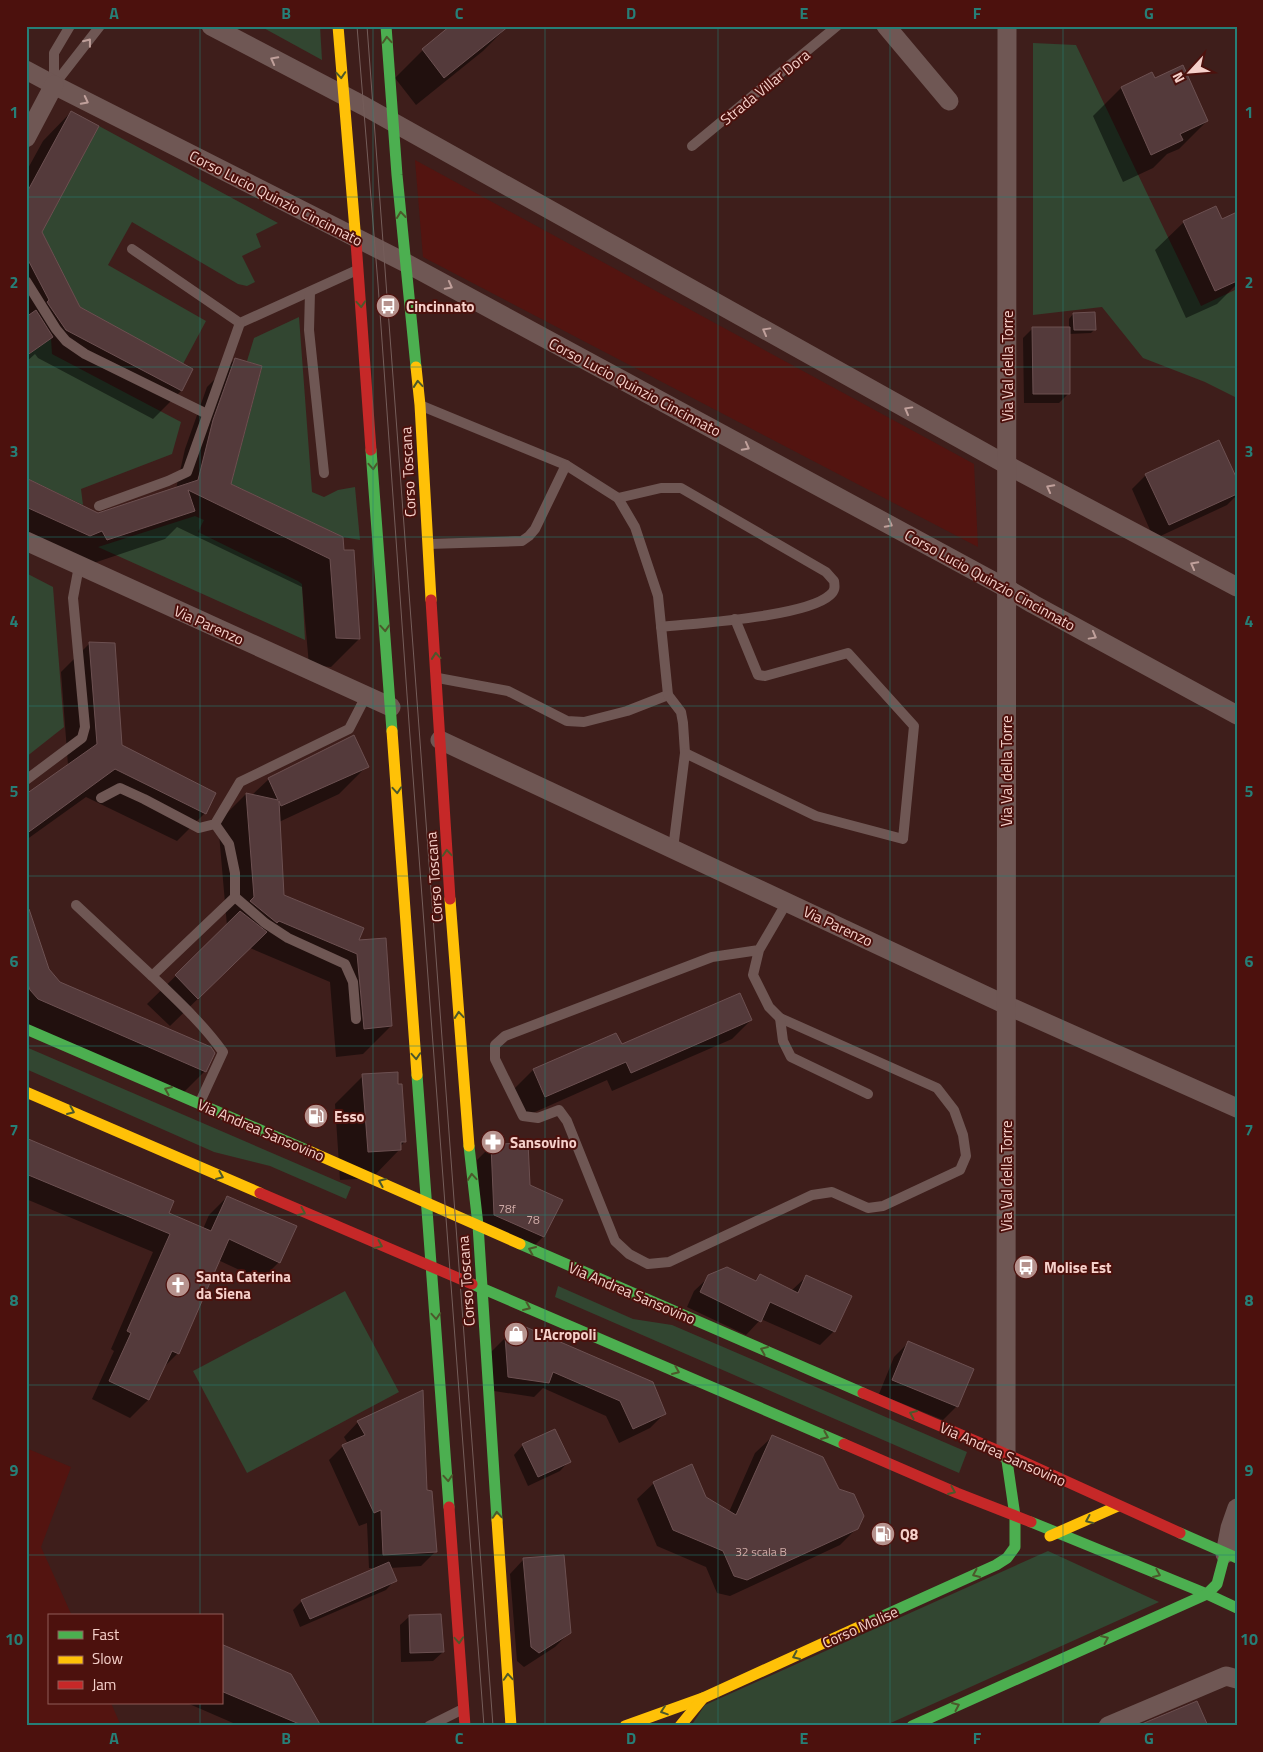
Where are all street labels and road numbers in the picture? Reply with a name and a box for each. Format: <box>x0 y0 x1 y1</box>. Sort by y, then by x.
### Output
street label: Strada Villar Dora <box>715 43 815 131</box>
street label: Corso Lucio Quinzio Cincinnato <box>185 144 367 252</box>
street label: Via Val della Torre <box>996 311 1019 421</box>
street label: Corso Lucio Quinzio Cincinnato <box>545 332 725 442</box>
street label: Corso Toscana <box>394 426 422 518</box>
street label: Corso Lucio Quinzio Cincinnato <box>900 523 1080 637</box>
street label: Via Parenzo <box>170 599 248 651</box>
street label: Via Val della Torre <box>995 716 1018 826</box>
street label: Corso Toscana <box>419 831 449 923</box>
street label: Via Parenzo <box>799 900 877 952</box>
street label: Via Andrea Sansovino <box>194 1093 328 1167</box>
street label: Via Val della Torre <box>995 1121 1018 1231</box>
street label: Corso Toscana <box>451 1235 481 1327</box>
street label: Via Andrea Sansovino <box>565 1256 699 1330</box>
street label: Via Andrea Sansovino <box>936 1416 1070 1492</box>
street label: Corso Molise <box>818 1600 902 1654</box>

